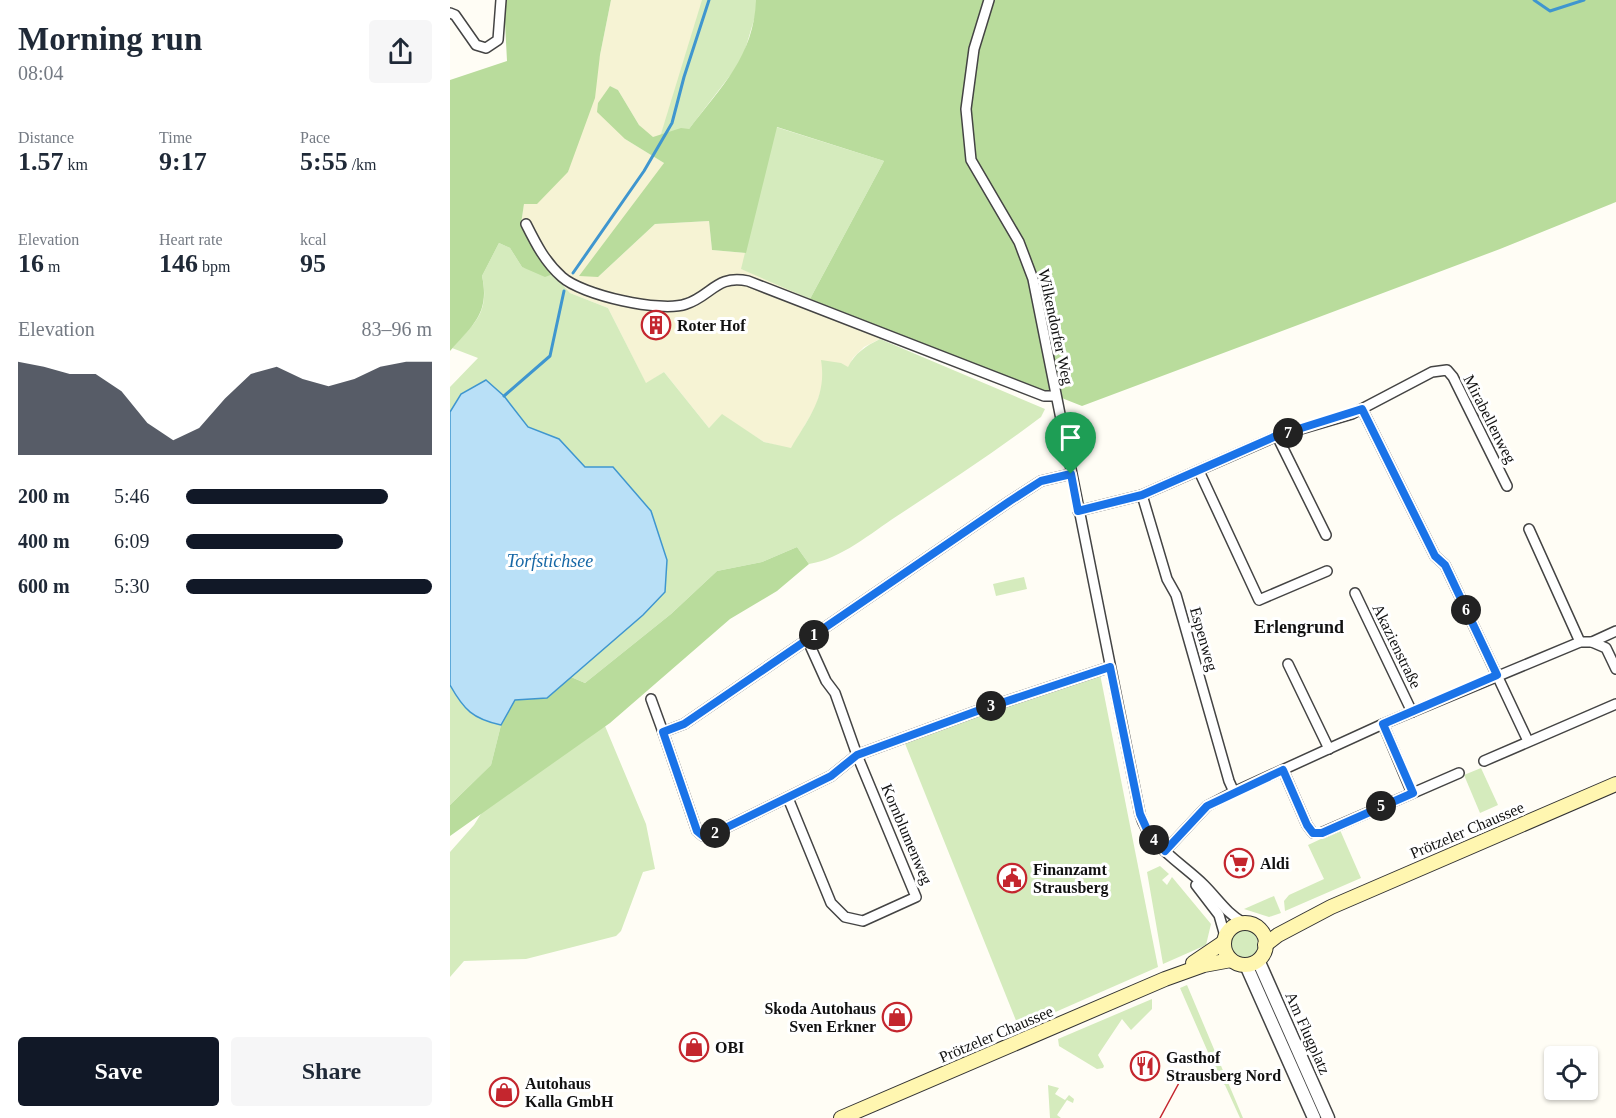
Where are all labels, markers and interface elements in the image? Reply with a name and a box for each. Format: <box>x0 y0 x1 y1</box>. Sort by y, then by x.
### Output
button: share <box>369 20 432 83</box>
text: Morning run <box>18 21 202 57</box>
text: 08:04 <box>18 62 64 84</box>
text: Distance <box>18 129 74 146</box>
text: Time <box>159 129 192 146</box>
text: Pace <box>300 129 330 146</box>
text: 1.57 <box>18 147 64 176</box>
text: 9:17 <box>159 147 207 176</box>
text: 5:55 <box>300 147 348 176</box>
text: km <box>64 156 88 173</box>
text: /km <box>348 156 377 173</box>
text: Elevation <box>18 231 79 248</box>
text: Heart rate <box>159 231 223 248</box>
text: kcal <box>300 231 327 248</box>
text: 16 <box>18 249 44 278</box>
text: 146 <box>159 249 198 278</box>
text: 95 <box>300 249 326 278</box>
text: m <box>44 258 60 275</box>
text: bpm <box>198 258 230 275</box>
street label: Wilkendorfer Weg <box>1034 267 1077 387</box>
building icon: Roter Hof <box>640 309 672 341</box>
place label: Roter Hof <box>677 317 746 334</box>
text: Elevation <box>18 318 95 340</box>
text: 83–96 m <box>361 318 432 340</box>
street label: Mirabellenweg <box>1460 372 1520 466</box>
pin <box>1045 412 1096 474</box>
pin: 7 <box>1273 418 1303 448</box>
icon: arrive <box>1054 421 1087 454</box>
text: 7 <box>1284 424 1292 441</box>
text: 200 m <box>18 485 70 507</box>
text: 5:46 <box>114 485 150 507</box>
text: 400 m <box>18 530 70 552</box>
text: 6:09 <box>114 530 150 552</box>
water label: Torfstichsee <box>507 551 593 571</box>
text: 600 m <box>18 575 70 597</box>
text: 5:30 <box>114 575 150 597</box>
pin: 6 <box>1451 595 1481 625</box>
street label: Akazienstraße <box>1369 601 1425 691</box>
text: 6 <box>1462 601 1470 618</box>
street label: Espenweg <box>1186 605 1221 673</box>
district label: Erlengrund <box>1254 617 1344 637</box>
pin: 1 <box>799 620 829 650</box>
text: 1 <box>810 626 818 643</box>
pin: 3 <box>976 691 1006 721</box>
text: 3 <box>987 697 995 714</box>
street label: Kornblumenweg <box>877 781 936 887</box>
pin: 5 <box>1366 791 1396 821</box>
text: 5 <box>1377 797 1385 814</box>
street label: Prötzeler Chaussee <box>1407 798 1527 862</box>
pin: 2 <box>700 818 730 848</box>
text: 2 <box>711 824 719 841</box>
pin: 4 <box>1139 825 1169 855</box>
text: 4 <box>1150 831 1158 848</box>
supermarket icon: Aldi <box>1223 847 1255 879</box>
place label: Aldi <box>1260 855 1290 872</box>
place label: Finanzamt Strausberg <box>1033 861 1109 897</box>
public building icon: Finanzamt Strausberg <box>996 862 1028 894</box>
street label: Am Flugplatz <box>1281 989 1334 1077</box>
place label: Skoda Autohaus Sven Erkner <box>764 1000 876 1035</box>
shop icon: Skoda Autohaus Sven Erkner <box>881 1001 913 1033</box>
street label: Prötzeler Chaussee <box>936 1002 1056 1066</box>
shop icon: OBI <box>678 1031 710 1063</box>
button: Save <box>18 1037 219 1106</box>
button: Share <box>231 1037 432 1106</box>
place label: OBI <box>715 1039 744 1056</box>
map controls <box>1544 1046 1598 1100</box>
button: locate <box>1544 1046 1598 1100</box>
place label: Gasthof Strausberg Nord <box>1166 1049 1281 1085</box>
restaurant icon: Gasthof Strausberg Nord <box>1129 1050 1161 1082</box>
place label: Autohaus Kalla GmbH <box>525 1075 614 1110</box>
shop icon: Autohaus Kalla GmbH <box>488 1076 520 1108</box>

